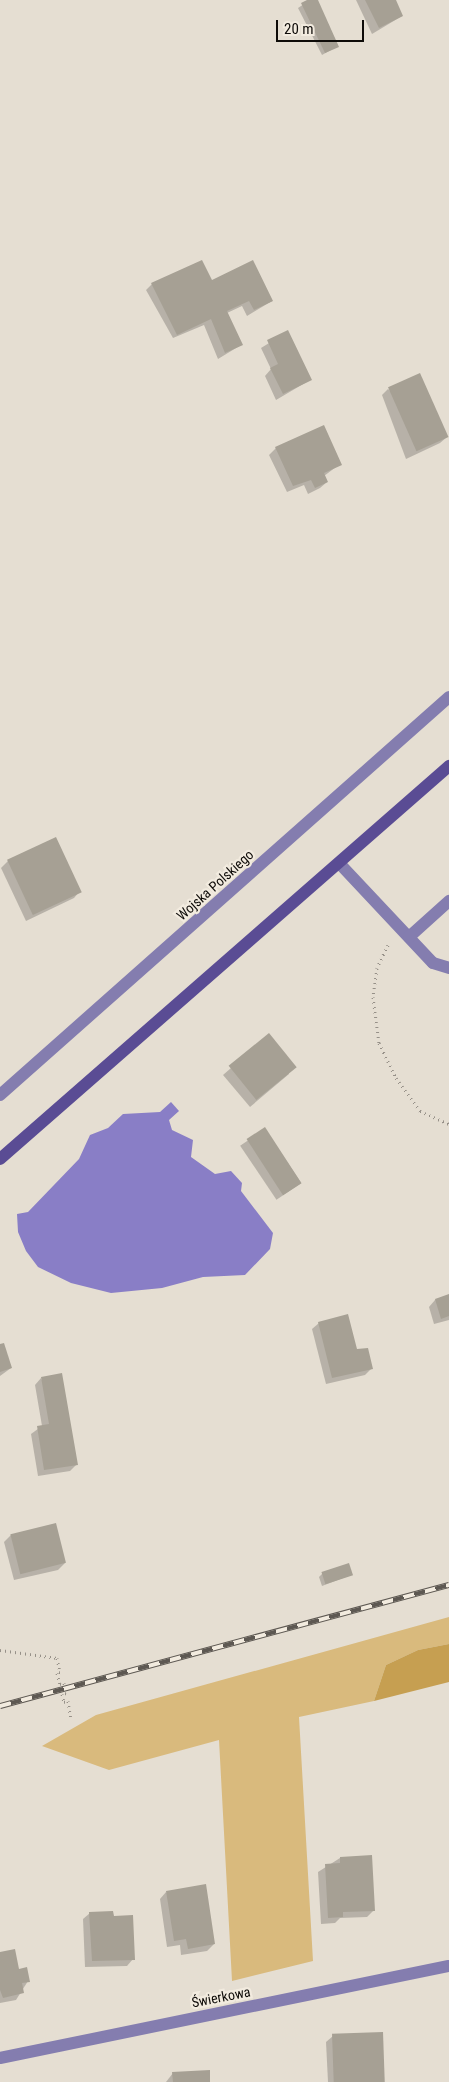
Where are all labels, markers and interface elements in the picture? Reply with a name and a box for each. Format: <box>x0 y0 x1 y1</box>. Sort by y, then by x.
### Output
scale bar <box>279 10 366 42</box>
text: 20 m <box>284 20 314 38</box>
street label: Wojska Polskiego <box>173 846 257 924</box>
street label: Świerkowa <box>190 1983 252 2011</box>

